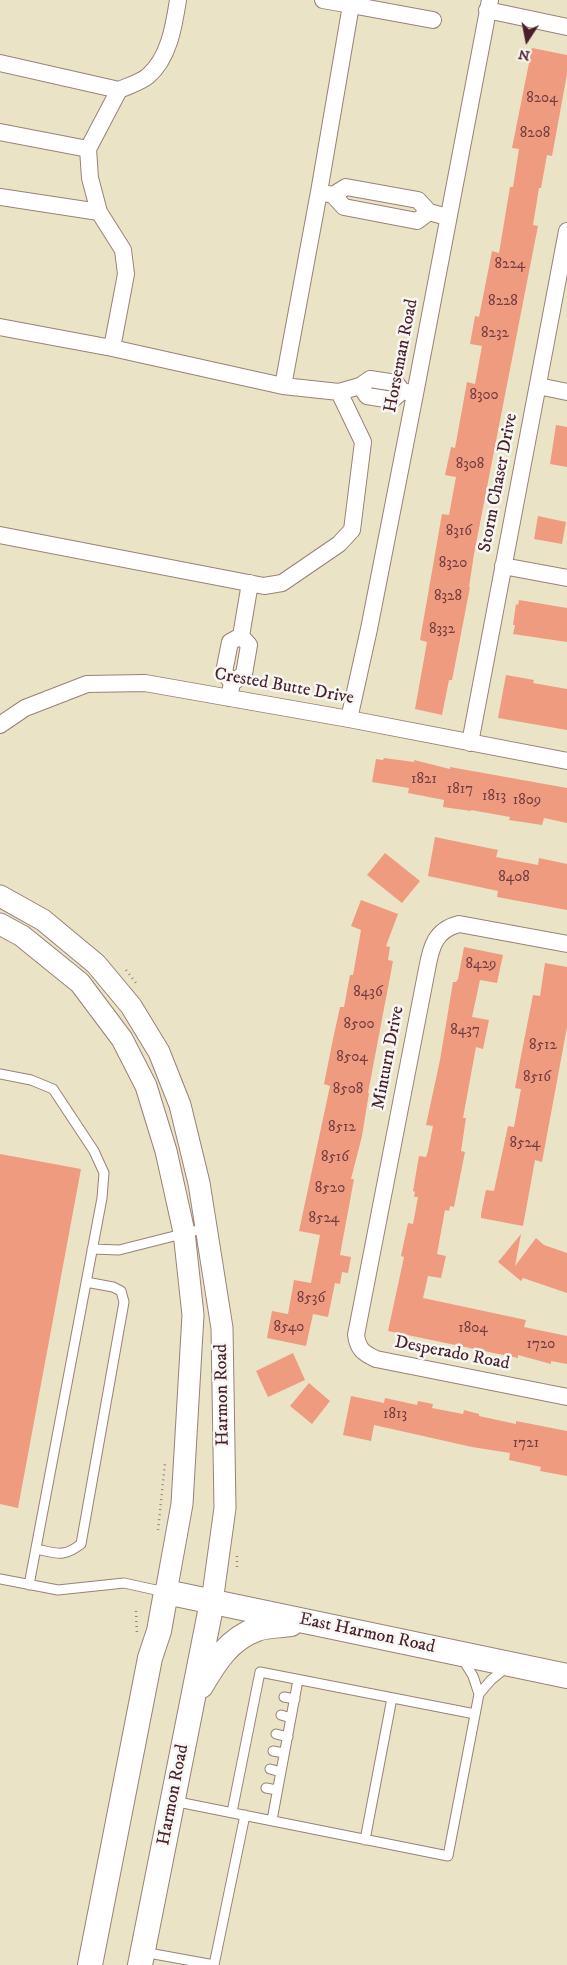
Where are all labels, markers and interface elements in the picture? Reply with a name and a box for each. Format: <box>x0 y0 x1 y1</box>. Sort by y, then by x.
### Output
north arrow <box>502 15 552 65</box>
text: N <box>517 45 531 65</box>
house number: 8204 <box>526 90 558 108</box>
house number: 8208 <box>520 125 550 143</box>
house number: 8224 <box>495 256 525 274</box>
house number: 8228 <box>488 293 518 311</box>
street label: Horseman Road <box>380 297 424 415</box>
house number: 8232 <box>481 325 509 343</box>
house number: 8300 <box>469 387 499 405</box>
street label: Storm Chaser Drive <box>475 412 523 554</box>
house number: 8308 <box>456 456 484 474</box>
house number: 8316 <box>446 523 472 541</box>
house number: 8320 <box>439 555 467 573</box>
house number: 8328 <box>434 588 462 606</box>
house number: 8332 <box>429 621 455 639</box>
street label: Crested Butte Drive <box>213 664 355 710</box>
house number: 1821 <box>411 771 437 789</box>
house number: 1817 <box>447 781 473 799</box>
house number: 1813 <box>482 788 506 806</box>
house number: 1809 <box>513 792 541 810</box>
house number: 8408 <box>498 869 530 887</box>
house number: 8429 <box>466 956 496 974</box>
house number: 8436 <box>353 984 383 1002</box>
street label: Minturn Drive <box>368 1004 410 1112</box>
house number: 8500 <box>343 1016 375 1034</box>
house number: 8437 <box>450 1022 480 1040</box>
house number: 8512 <box>529 1037 557 1055</box>
house number: 8504 <box>336 1049 368 1067</box>
house number: 8516 <box>523 1069 551 1087</box>
house number: 8508 <box>333 1081 363 1099</box>
house number: 8512 <box>328 1119 356 1137</box>
house number: 8524 <box>510 1135 540 1153</box>
house number: 8516 <box>321 1149 349 1167</box>
house number: 8520 <box>315 1180 345 1198</box>
house number: 8524 <box>309 1210 339 1228</box>
house number: 8536 <box>297 1290 325 1308</box>
house number: 8540 <box>274 1319 304 1337</box>
house number: 1804 <box>458 1320 488 1338</box>
street label: Desperado Road <box>393 1332 511 1376</box>
house number: 1720 <box>527 1336 555 1354</box>
street label: Harmon Road <box>211 1344 235 1446</box>
house number: 1813 <box>383 1406 407 1424</box>
house number: 1721 <box>513 1435 539 1453</box>
street label: East Harmon Road <box>297 1609 437 1659</box>
street label: Harmon Road <box>154 1743 194 1847</box>

